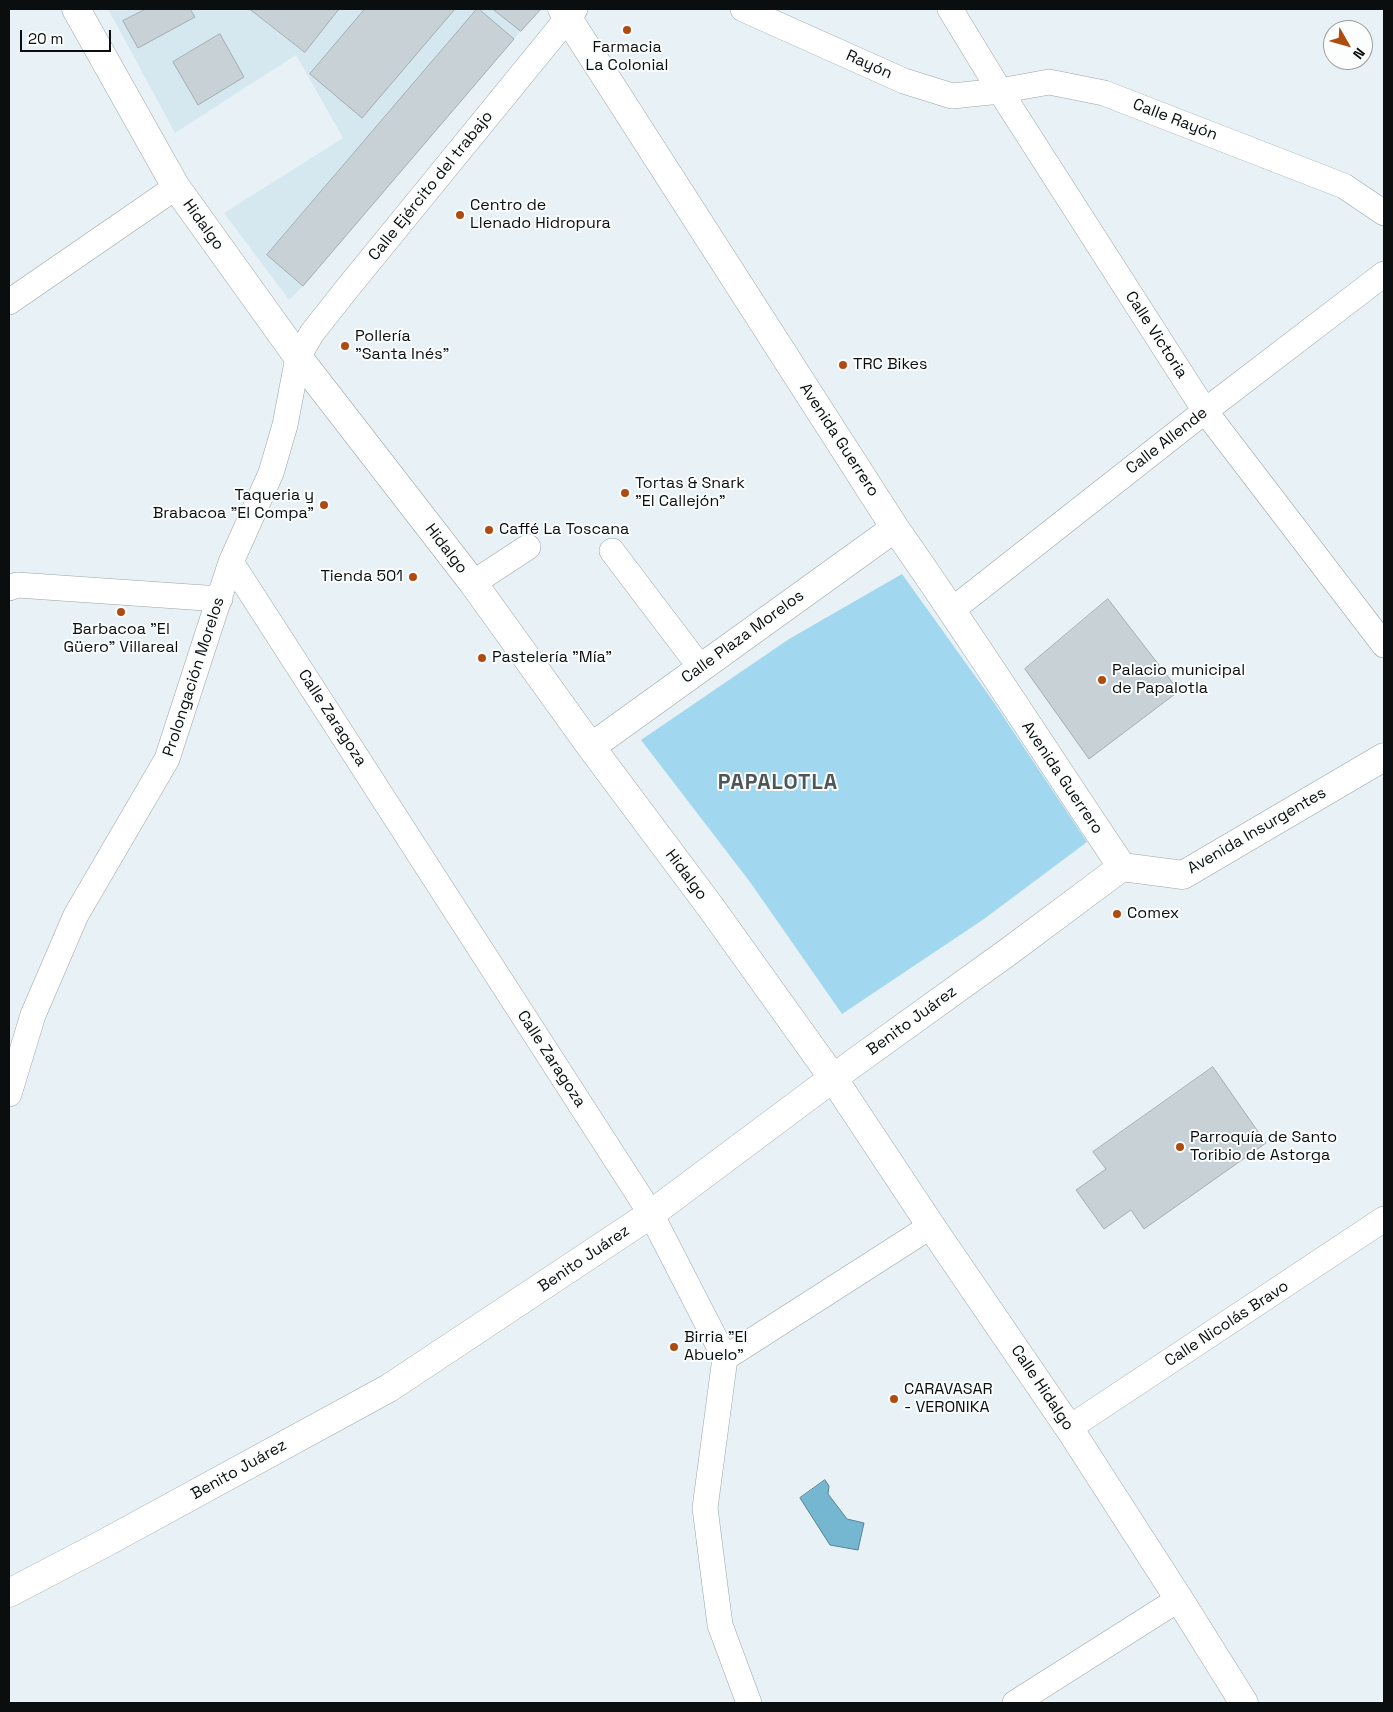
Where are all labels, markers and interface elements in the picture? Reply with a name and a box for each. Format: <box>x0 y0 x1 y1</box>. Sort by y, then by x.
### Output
scale bar <box>22 20 114 52</box>
north arrow <box>1323 20 1373 70</box>
marker: Farmacia La Colonial <box>621 24 633 36</box>
text: 20 m <box>28 29 63 48</box>
place label: Farmacia La Colonial <box>586 38 668 76</box>
text: N <box>1349 44 1369 63</box>
street label: Rayón <box>843 46 895 84</box>
street label: Calle Rayón <box>1130 95 1220 145</box>
street label: Calle Ejército del trabajo <box>365 107 497 265</box>
street label: Hidalgo <box>178 196 228 254</box>
place label: Centro de Llenado Hidropura <box>470 196 611 234</box>
marker: Centro de Llenado Hidropura <box>454 209 466 221</box>
street label: Calle Victoria <box>1121 288 1191 382</box>
place label: Pollería "Santa Inés" <box>355 327 449 365</box>
marker: Pollería "Santa Inés" <box>339 340 351 352</box>
place label: TRC Bikes <box>853 355 927 375</box>
marker: TRC Bikes <box>837 359 849 371</box>
street label: Avenida Guerrero <box>795 380 883 500</box>
street label: Calle Allende <box>1123 403 1211 479</box>
place label: Tortas & Snark "El Callejón" <box>635 474 745 512</box>
place label: Taqueria y Brabacoa "El Compa" <box>153 486 314 524</box>
marker: Tortas & Snark "El Callejón" <box>619 487 631 499</box>
marker: Taqueria y Brabacoa "El Compa" <box>318 499 330 511</box>
street label: Hidalgo <box>421 520 471 578</box>
place label: Caffé La Toscana <box>499 520 629 540</box>
marker: Caffé La Toscana <box>483 524 495 536</box>
place label: Tienda 501 <box>320 567 403 587</box>
marker: Tienda 501 <box>407 571 419 583</box>
street label: Calle Plaza Morelos <box>678 586 808 688</box>
street label: Prolongación Morelos <box>159 595 229 759</box>
marker: Barbacoa "El Güero" Villareal <box>115 606 127 618</box>
place label: Barbacoa "El Güero" Villareal <box>63 620 179 658</box>
place label: Pastelería "Mía" <box>492 648 612 668</box>
marker: Pastelería "Mía" <box>476 652 488 664</box>
place label: Palacio municipal de Papalotla <box>1112 661 1245 699</box>
street label: Calle Zaragoza <box>294 666 370 770</box>
marker: Palacio municipal de Papalotla <box>1096 674 1108 686</box>
street label: Avenida Guerrero <box>1017 718 1107 838</box>
district label: PAPALOTLA <box>717 770 839 796</box>
street label: Avenida Insurgentes <box>1184 783 1330 879</box>
street label: Hidalgo <box>661 846 711 904</box>
place label: Comex <box>1127 904 1179 924</box>
marker: Comex <box>1111 908 1123 920</box>
street label: Benito Juárez <box>863 982 961 1060</box>
street label: Calle Zaragoza <box>513 1007 589 1111</box>
place label: Parroquía de Santo Toribio de Astorga <box>1190 1128 1337 1166</box>
marker: Parroquía de Santo Toribio de Astorga <box>1174 1141 1186 1153</box>
street label: Benito Juárez <box>535 1221 633 1297</box>
street label: Calle Nicolás Bravo <box>1161 1277 1293 1371</box>
place label: Birria "El Abuelo" <box>684 1328 748 1366</box>
marker: Birria "El Abuelo" <box>668 1341 680 1353</box>
street label: Calle Hidalgo <box>1006 1342 1078 1434</box>
place label: CARAVASAR - VERONIKA <box>904 1380 993 1418</box>
marker: CARAVASAR - VERONIKA <box>888 1393 900 1405</box>
street label: Benito Juárez <box>188 1436 290 1504</box>

